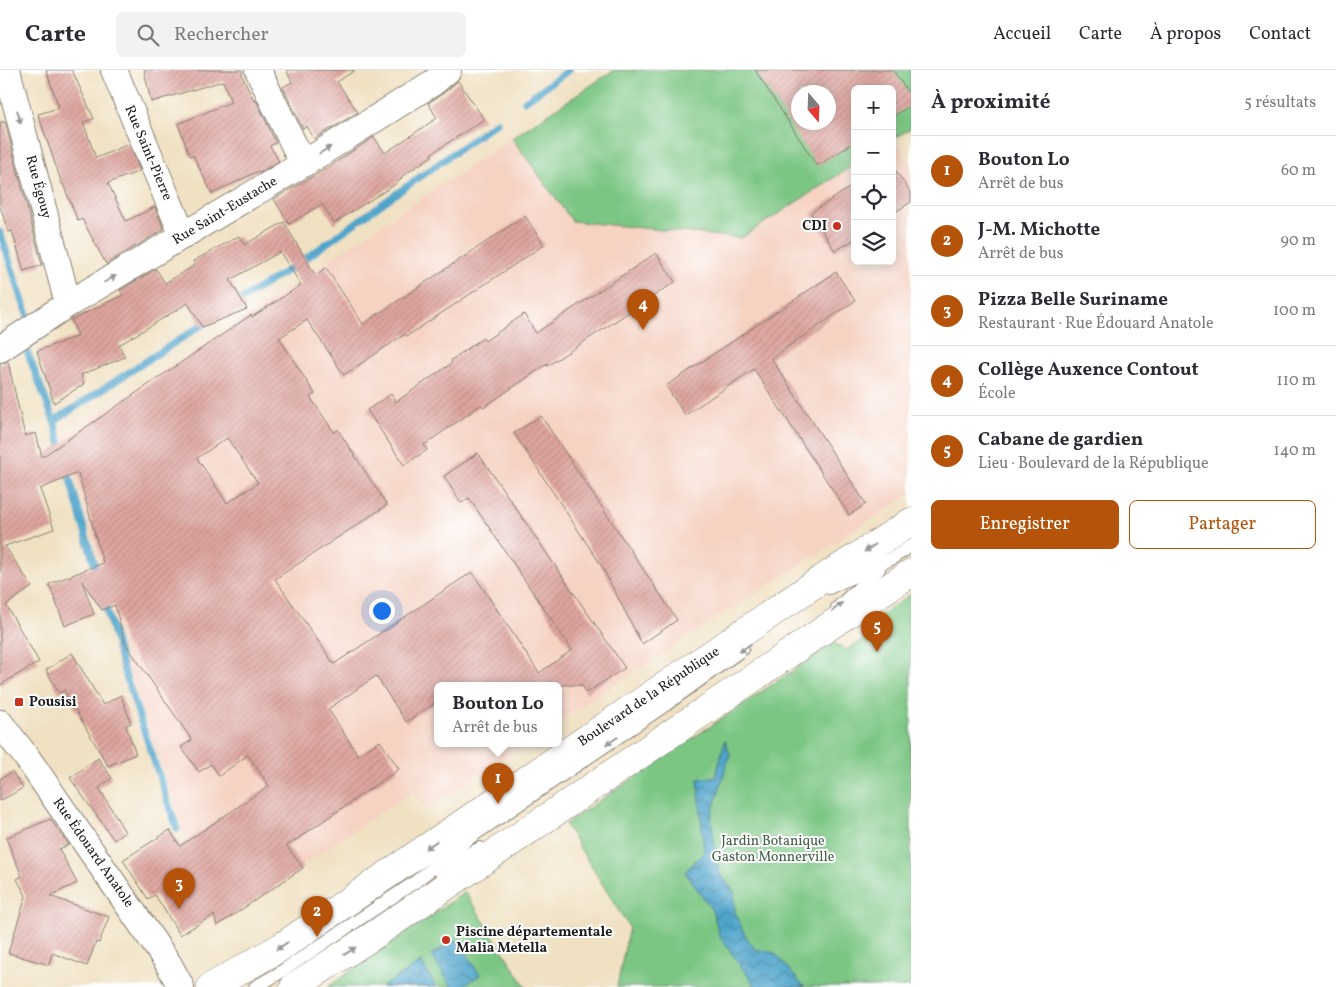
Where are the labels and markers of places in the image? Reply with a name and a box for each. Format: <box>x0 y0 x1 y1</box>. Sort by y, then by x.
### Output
place label: CDI <box>802 217 827 236</box>
marker: CDI <box>831 220 843 232</box>
pin: 4 <box>627 289 659 330</box>
pin: 5 <box>861 611 893 652</box>
place label: Pousisi <box>29 693 77 712</box>
marker: Pousisi <box>13 696 25 708</box>
pin: 1 <box>482 763 514 804</box>
pin: 3 <box>163 868 195 909</box>
pin: 2 <box>301 896 333 937</box>
place label: Piscine départementale Malia Metella <box>456 923 612 958</box>
marker: Piscine départementale Malia Metella <box>440 934 452 946</box>

